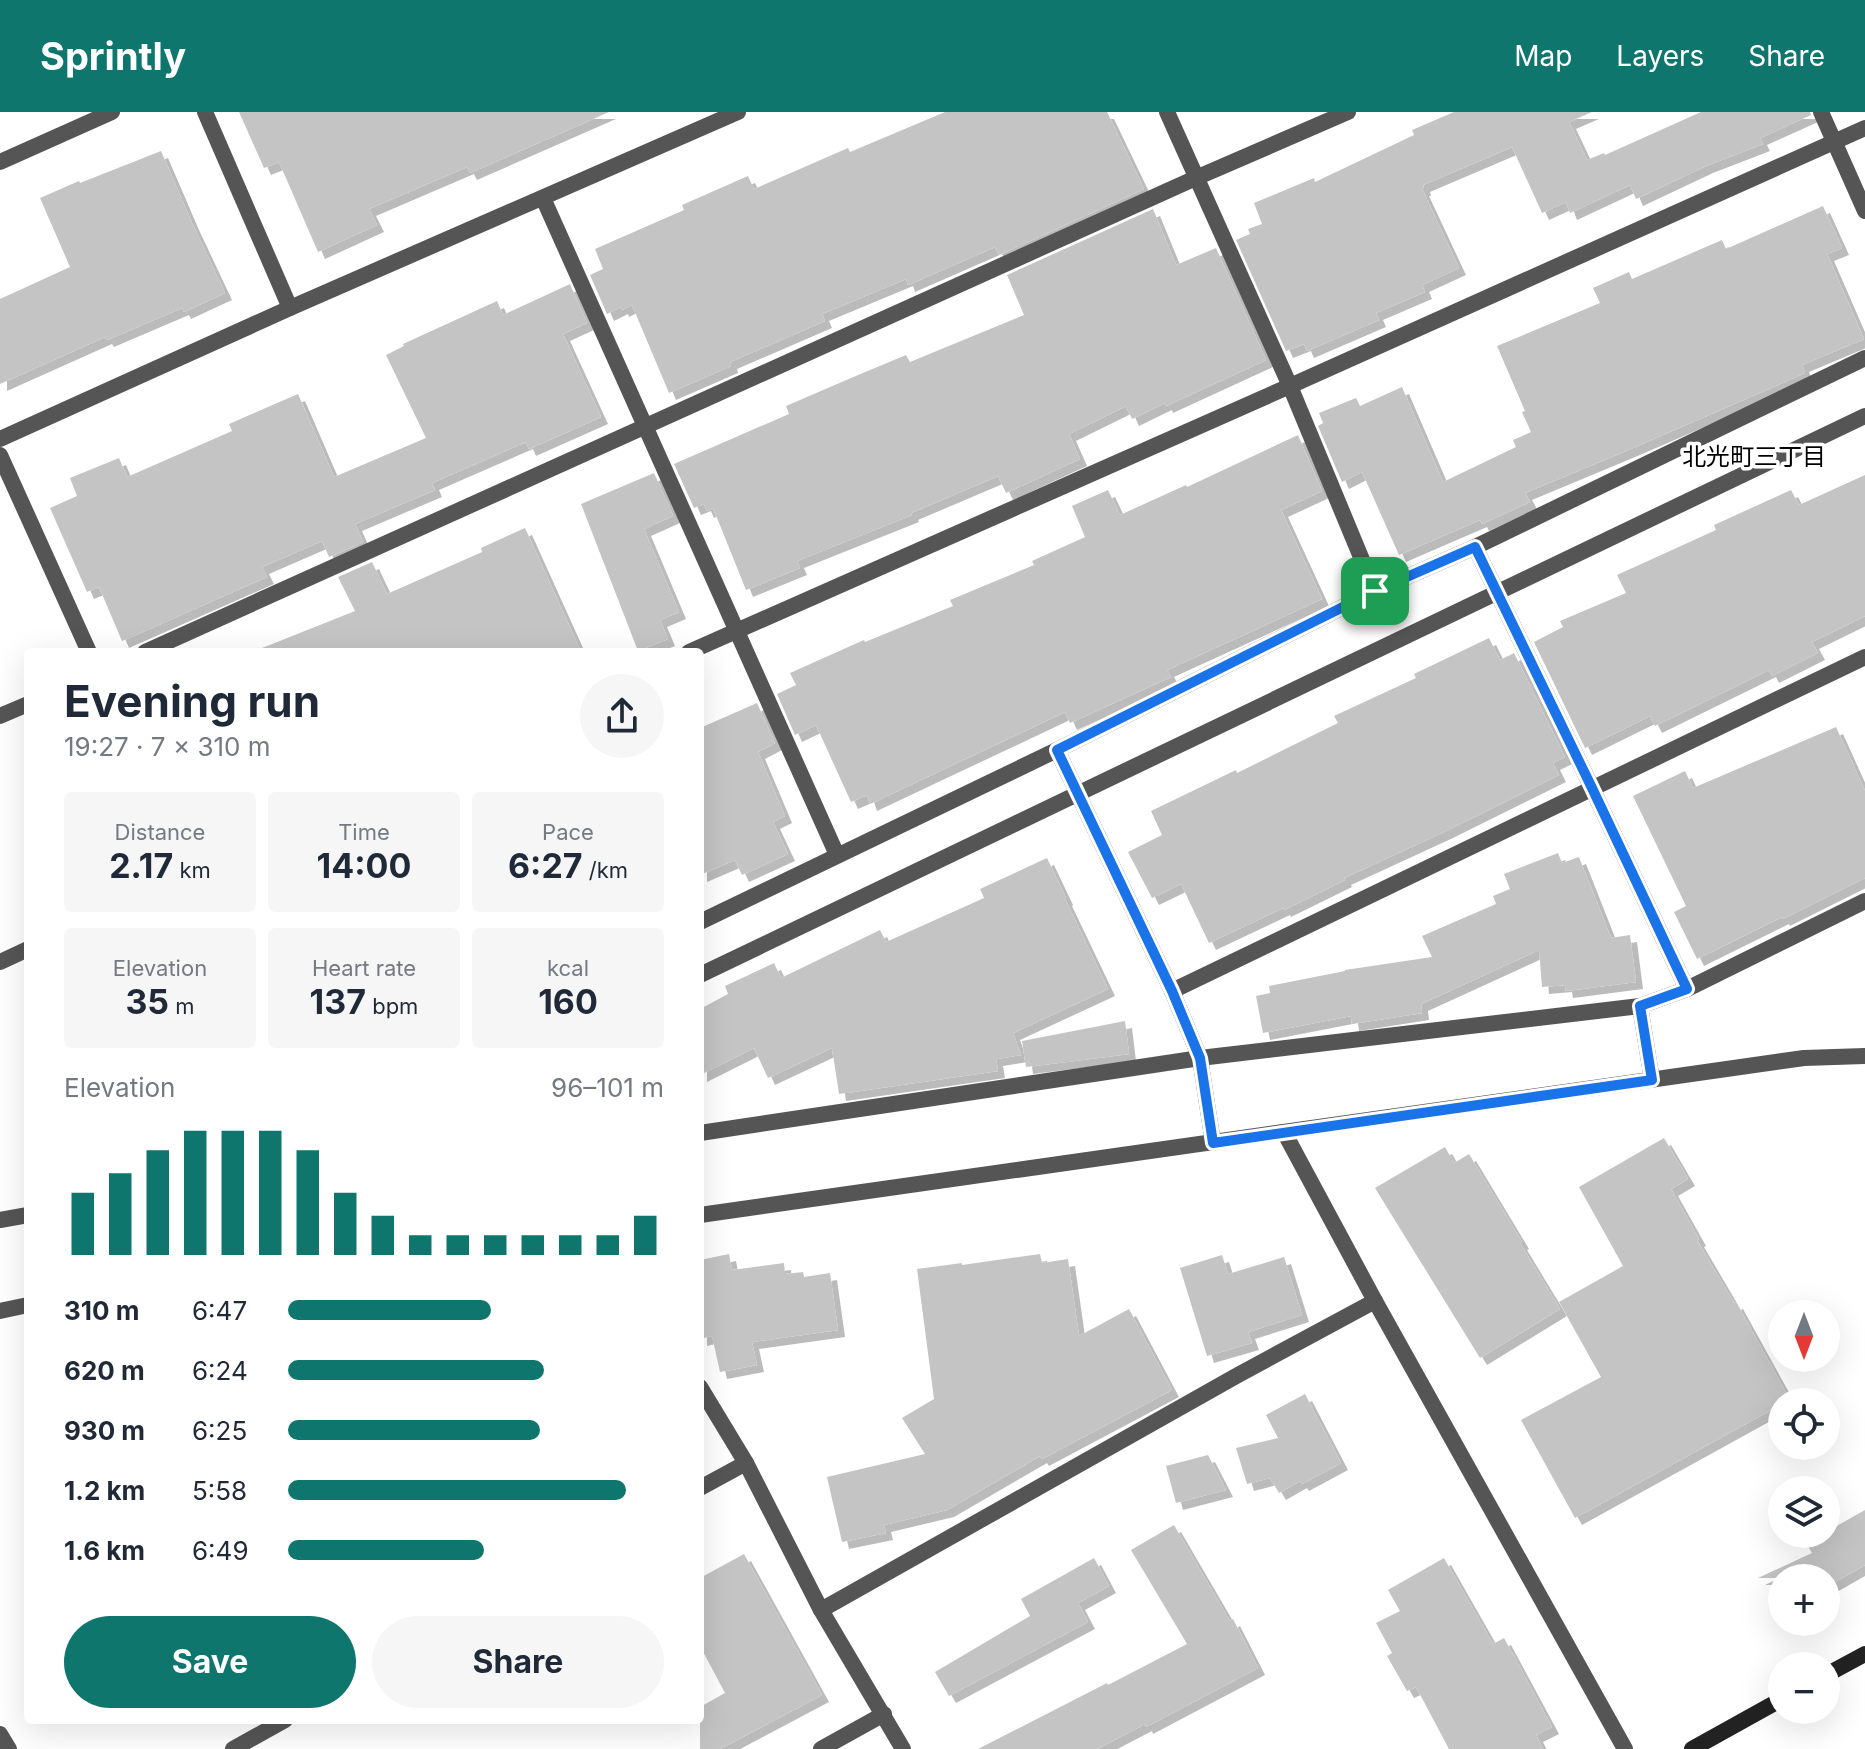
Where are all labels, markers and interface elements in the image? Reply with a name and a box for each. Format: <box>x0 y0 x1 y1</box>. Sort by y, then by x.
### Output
text: Sprintly <box>40 33 186 79</box>
text: Map <box>1514 39 1572 73</box>
text: Layers <box>1616 39 1704 73</box>
text: Share <box>1748 39 1825 73</box>
district label: 北光町三丁目 <box>1682 442 1826 471</box>
pin <box>1341 557 1409 625</box>
icon: arrive <box>1353 569 1397 613</box>
text: Evening run <box>64 674 320 728</box>
button: share <box>580 674 664 758</box>
text: 19:27 · 7 × 310 m <box>64 731 271 762</box>
text: Distance <box>115 819 205 845</box>
text: Time <box>338 819 390 845</box>
text: Pace <box>542 819 594 845</box>
text: 2.17 <box>109 845 173 886</box>
text: 14:00 <box>317 845 411 886</box>
text: 6:27 <box>508 845 583 886</box>
text: km <box>173 857 211 883</box>
text: /km <box>583 857 628 883</box>
text: Elevation <box>113 955 207 981</box>
text: Heart rate <box>312 955 416 981</box>
text: kcal <box>547 955 589 981</box>
text: 35 <box>125 981 169 1022</box>
text: 137 <box>310 981 366 1022</box>
text: 160 <box>538 981 598 1022</box>
text: m <box>169 993 195 1019</box>
text: bpm <box>366 993 418 1019</box>
text: Elevation <box>64 1072 175 1103</box>
text: 96–101 m <box>551 1072 664 1103</box>
text: 310 m <box>64 1295 139 1326</box>
text: 6:47 <box>192 1295 247 1326</box>
north arrow <box>1768 1300 1840 1372</box>
map controls <box>1768 1300 1840 1724</box>
text: 620 m <box>64 1355 145 1386</box>
text: 6:24 <box>192 1355 248 1386</box>
button: locate <box>1768 1388 1840 1460</box>
text: 930 m <box>64 1415 145 1446</box>
text: 6:25 <box>192 1415 247 1446</box>
text: 1.2 km <box>64 1475 145 1506</box>
text: 5:58 <box>192 1475 247 1506</box>
button: layers <box>1768 1476 1840 1548</box>
text: 1.6 km <box>64 1535 145 1566</box>
text: 6:49 <box>192 1535 249 1566</box>
button: + <box>1768 1564 1840 1636</box>
button: Save <box>64 1616 356 1708</box>
button: Share <box>372 1616 664 1708</box>
button: − <box>1768 1652 1840 1724</box>

